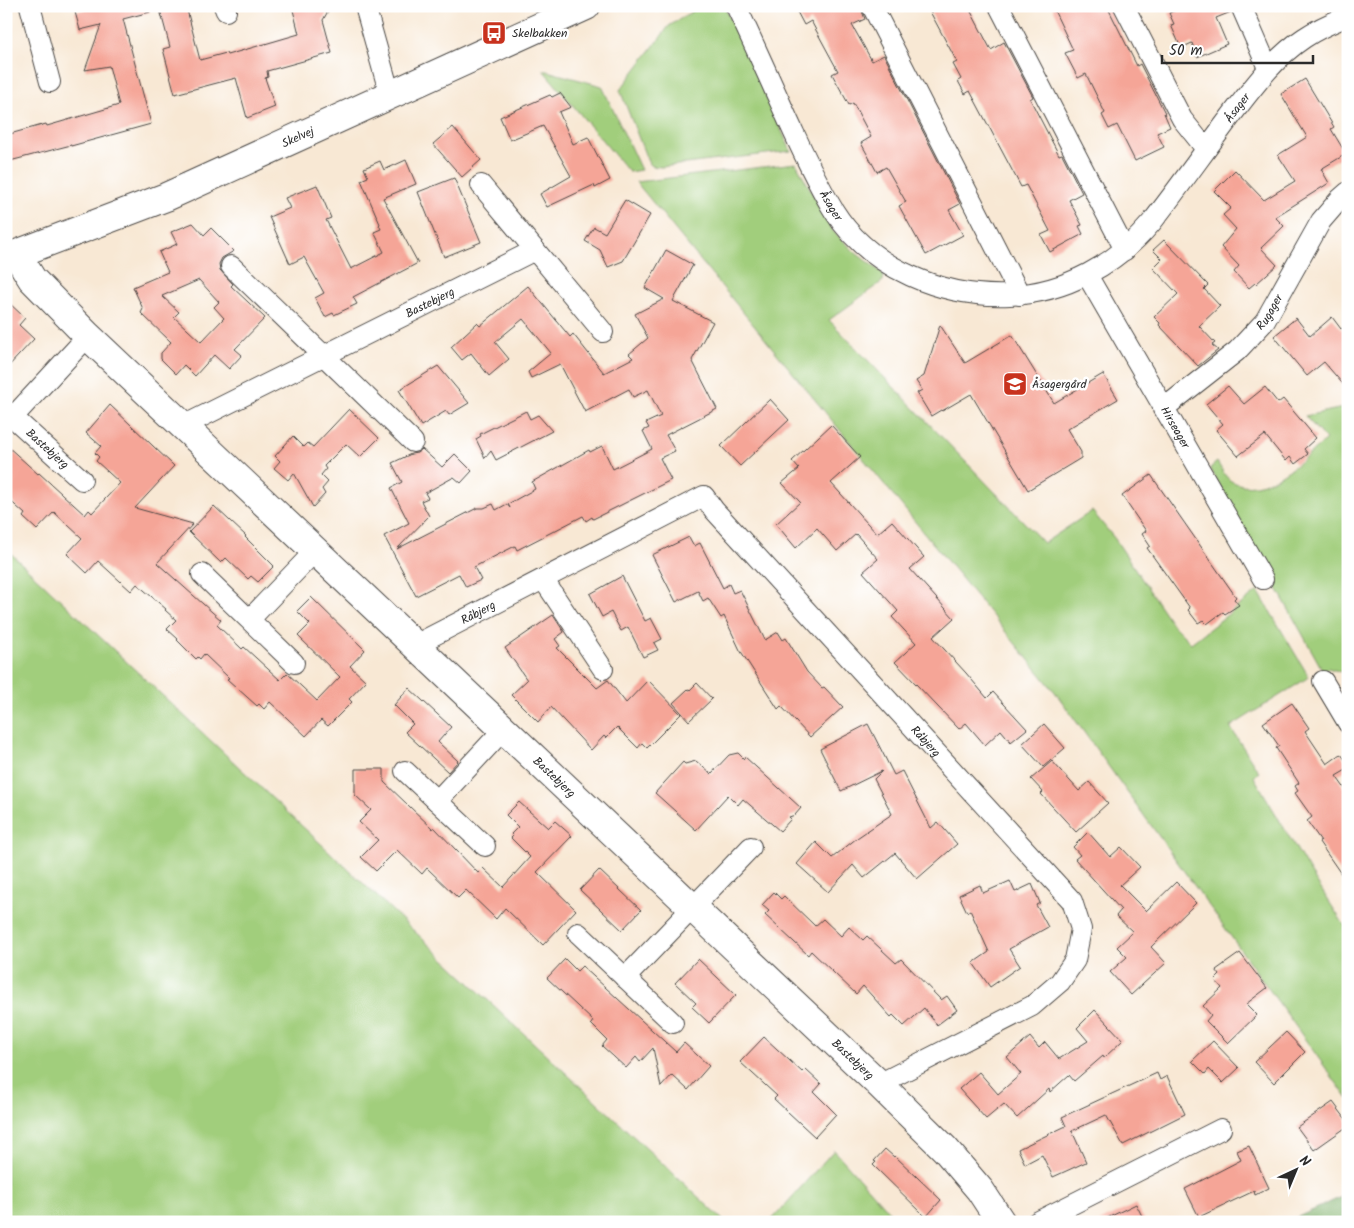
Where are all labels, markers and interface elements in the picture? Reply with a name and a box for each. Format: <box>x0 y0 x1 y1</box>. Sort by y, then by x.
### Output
bus stop icon: Skelbakken <box>481 20 507 46</box>
place label: Skelbakken <box>512 24 567 43</box>
scale bar <box>1162 32 1313 64</box>
text: 50 m <box>1169 39 1203 63</box>
street label: Åsager <box>1220 88 1255 127</box>
street label: Skelvej <box>278 121 318 153</box>
street label: Åsager <box>814 187 848 226</box>
street label: Bastebjerg <box>402 282 458 323</box>
street label: Rugager <box>1251 290 1288 335</box>
school or university icon: Åsagergård <box>1002 371 1028 397</box>
place label: Åsagergård <box>1032 375 1087 394</box>
street label: Hirseager <box>1155 403 1195 453</box>
street label: Bastebjerg <box>21 424 74 474</box>
street label: Råbjerg <box>457 595 499 629</box>
street label: Råbjerg <box>906 721 946 762</box>
street label: Bastebjerg <box>529 752 580 802</box>
street label: Bastebjerg <box>827 1034 879 1085</box>
north arrow <box>1272 1146 1322 1196</box>
text: N <box>1294 1150 1315 1172</box>

